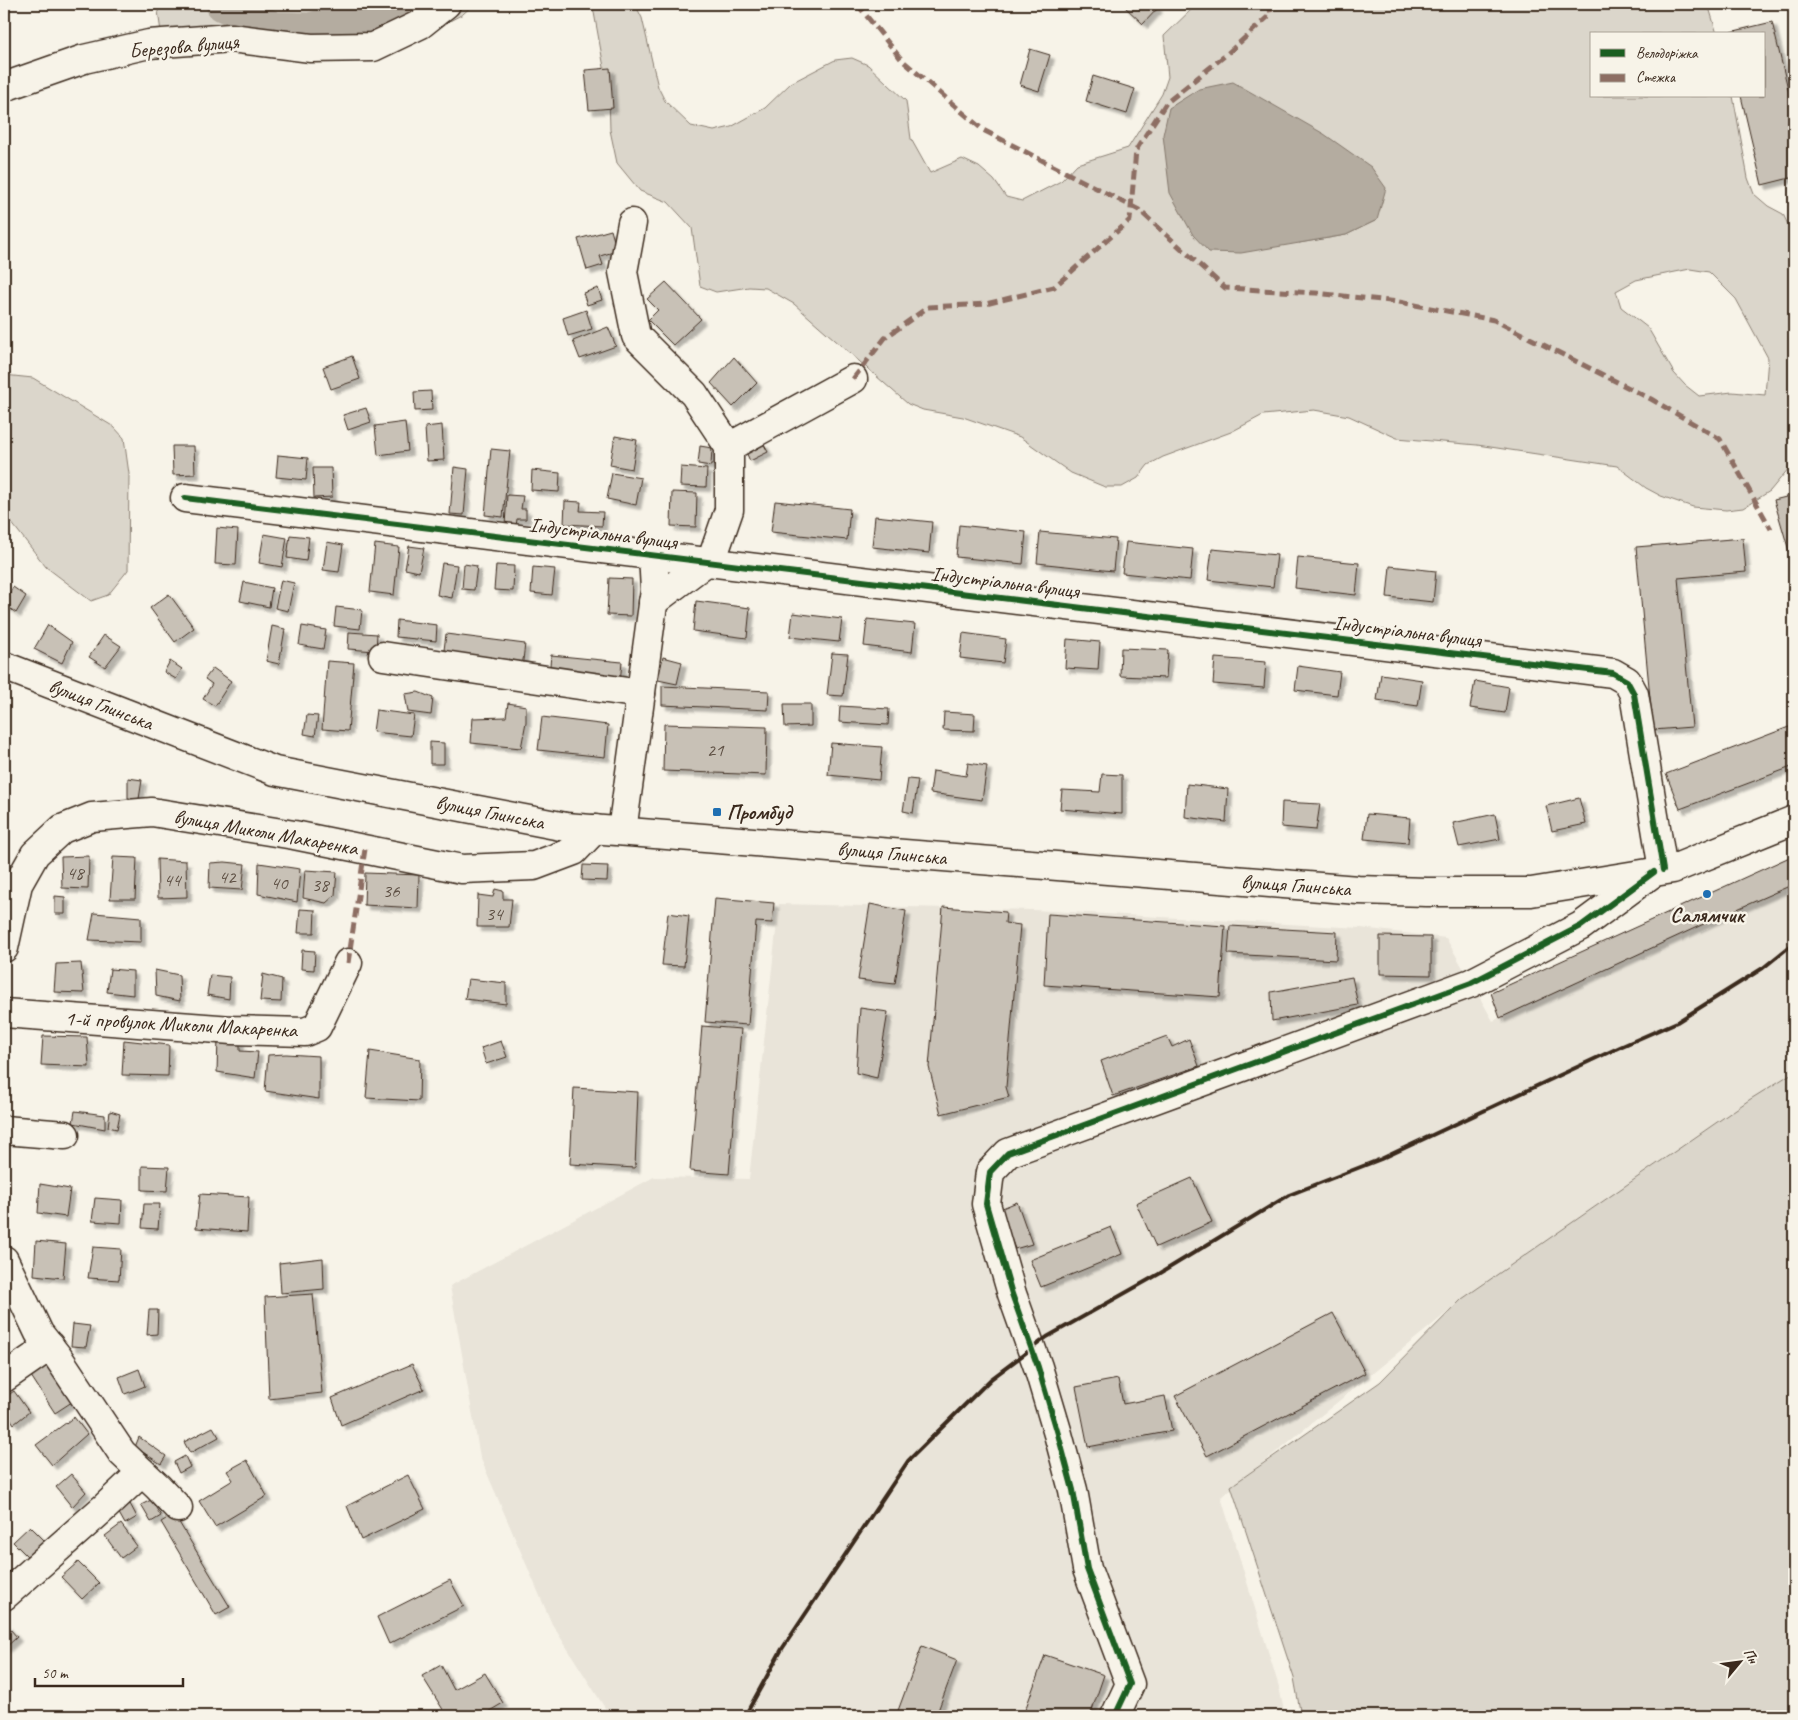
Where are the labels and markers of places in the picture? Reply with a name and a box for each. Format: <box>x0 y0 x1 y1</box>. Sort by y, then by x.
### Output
place label: Промбуд <box>727 799 794 826</box>
marker: Промбуд <box>711 806 723 818</box>
marker: Салямчик <box>1701 888 1713 900</box>
place label: Салямчик <box>1670 902 1746 928</box>

